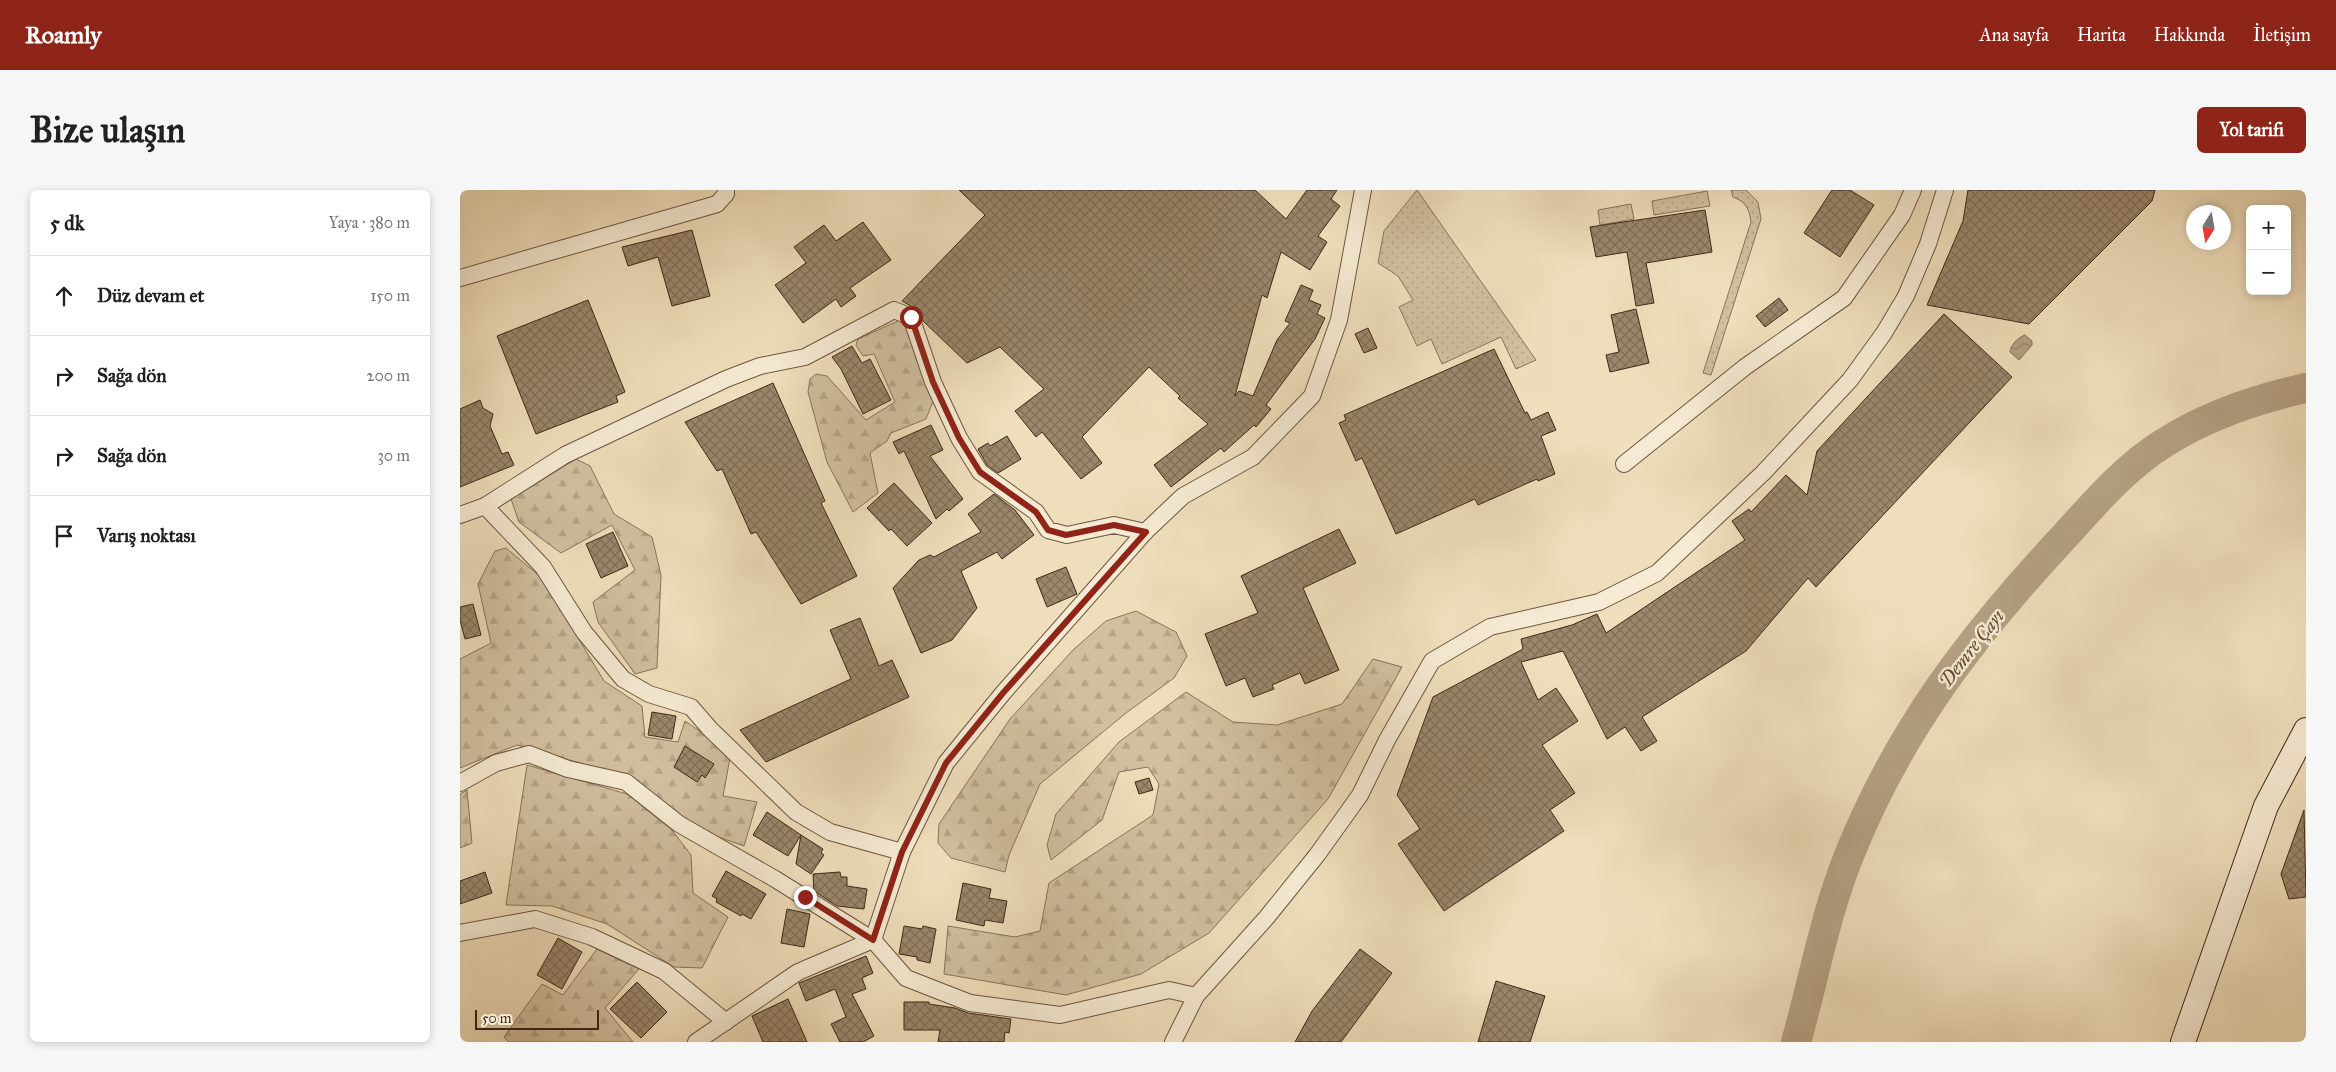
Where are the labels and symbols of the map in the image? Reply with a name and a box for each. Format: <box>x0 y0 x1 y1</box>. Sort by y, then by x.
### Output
north arrow <box>2186 205 2231 250</box>
route start <box>900 306 923 329</box>
water label: Demre Çayı <box>1934 605 2009 692</box>
route end <box>794 886 817 909</box>
scale bar <box>475 1007 599 1030</box>

